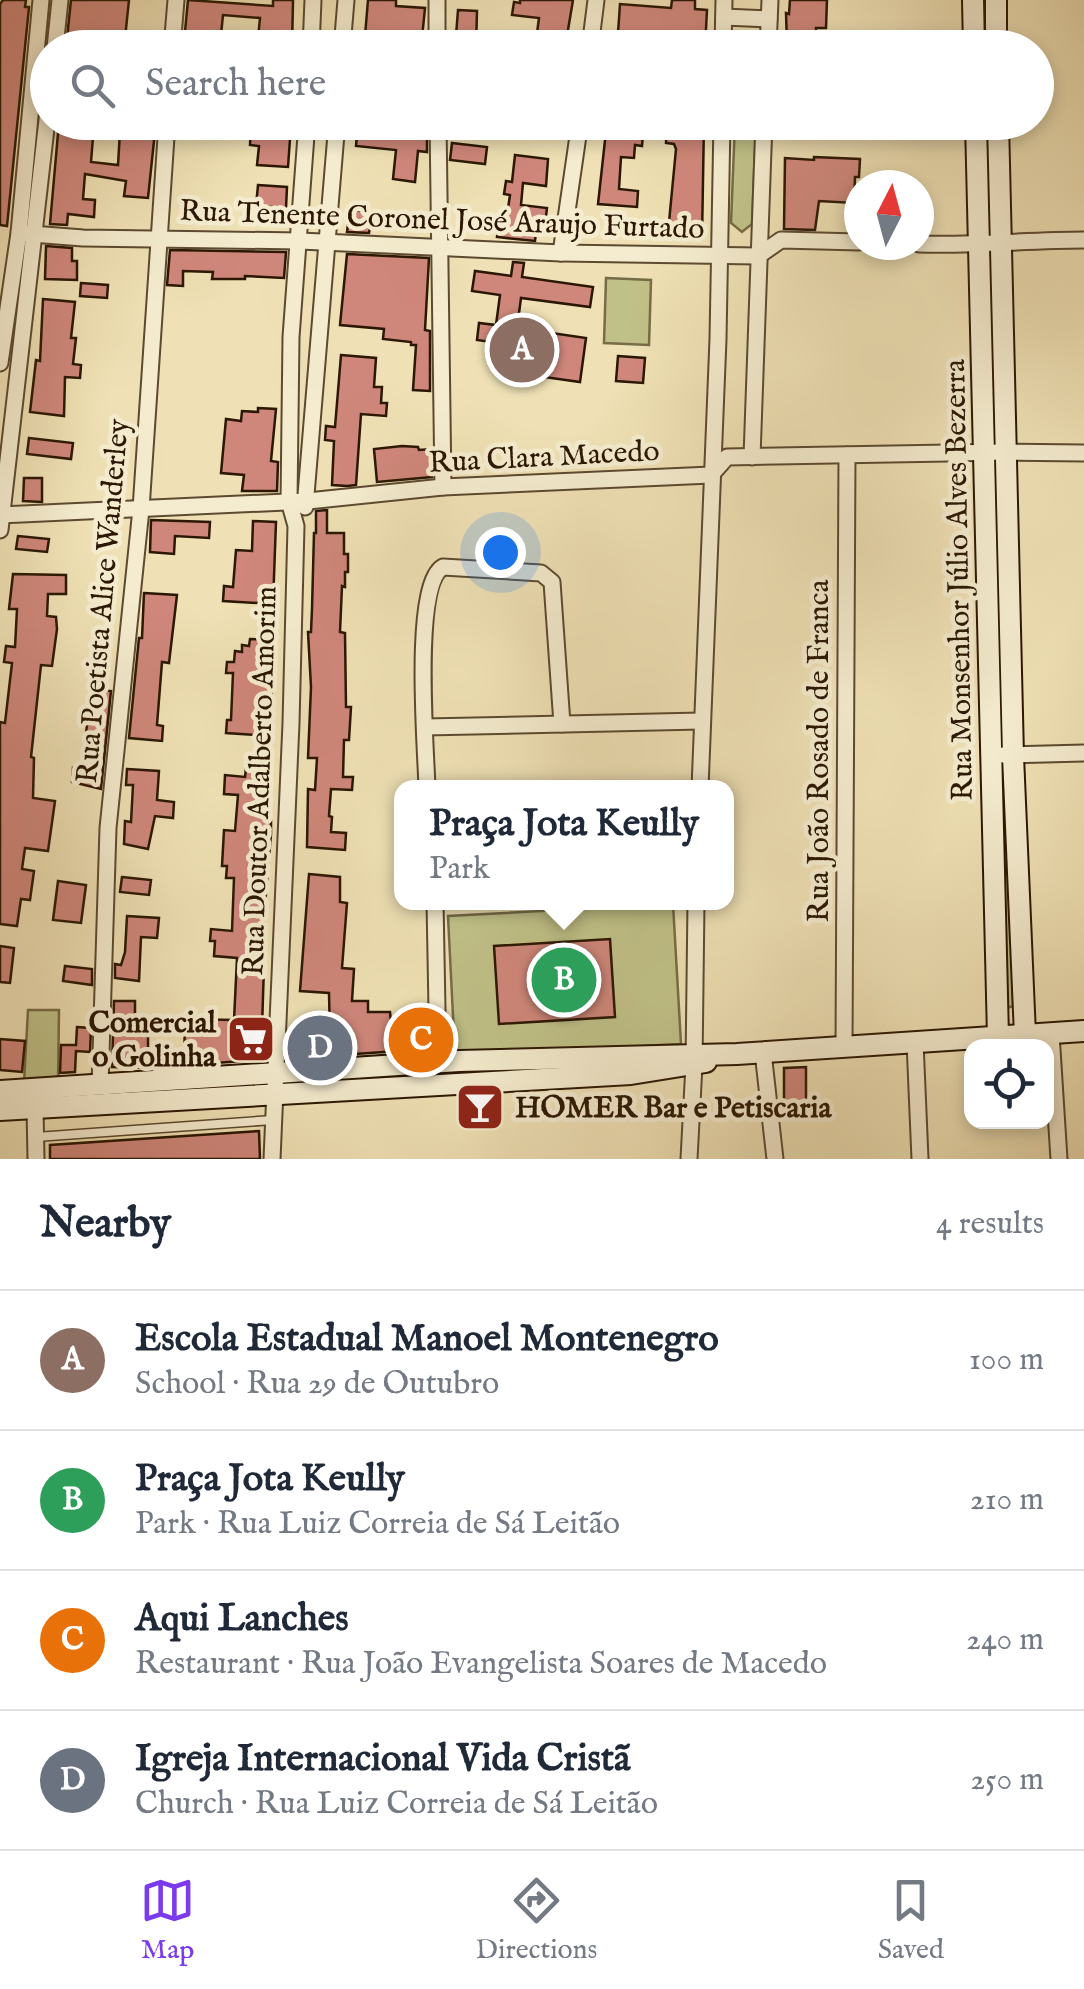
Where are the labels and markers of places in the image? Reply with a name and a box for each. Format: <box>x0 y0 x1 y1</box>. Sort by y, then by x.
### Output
pin: A <box>490 312 554 388</box>
pin: B <box>532 942 596 1018</box>
pin: C <box>388 1002 454 1078</box>
place label: Comercial o Golinha <box>88 1005 217 1077</box>
pin: D <box>288 1010 352 1086</box>
supermarket icon: Comercial o Golinha <box>225 1013 277 1065</box>
bar icon: HOMER Bar e Petiscaria <box>454 1081 506 1133</box>
place label: HOMER Bar e Petiscaria <box>515 1090 832 1128</box>

